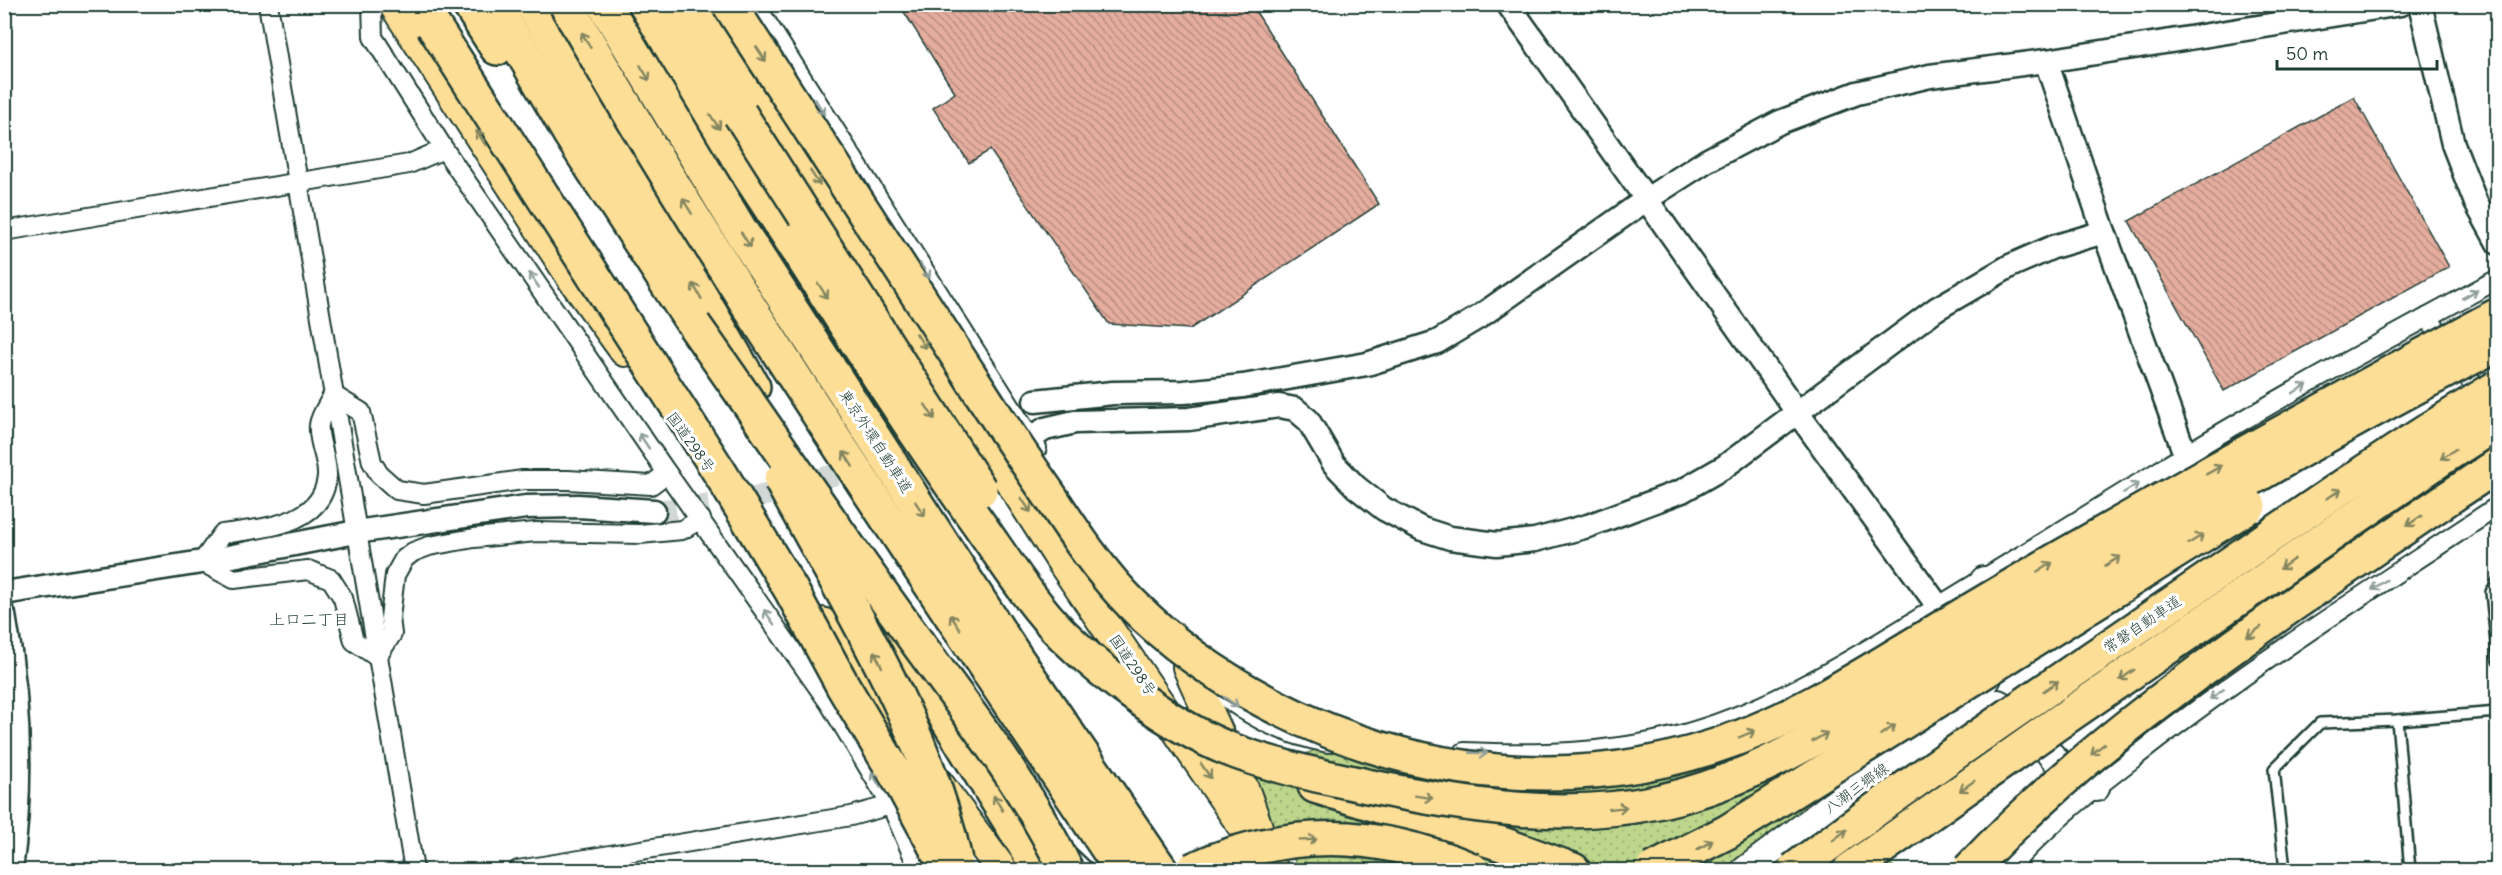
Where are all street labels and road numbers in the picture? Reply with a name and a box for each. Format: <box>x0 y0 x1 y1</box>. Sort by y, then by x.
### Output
street label: 東京外環自動車道 <box>835 385 917 497</box>
street label: 国道298号 <box>663 408 719 476</box>
street label: 常磐自動車道 <box>2099 591 2185 657</box>
street label: 国道298号 <box>1105 630 1161 700</box>
street label: 八潮三郷線 <box>1820 758 1892 818</box>

